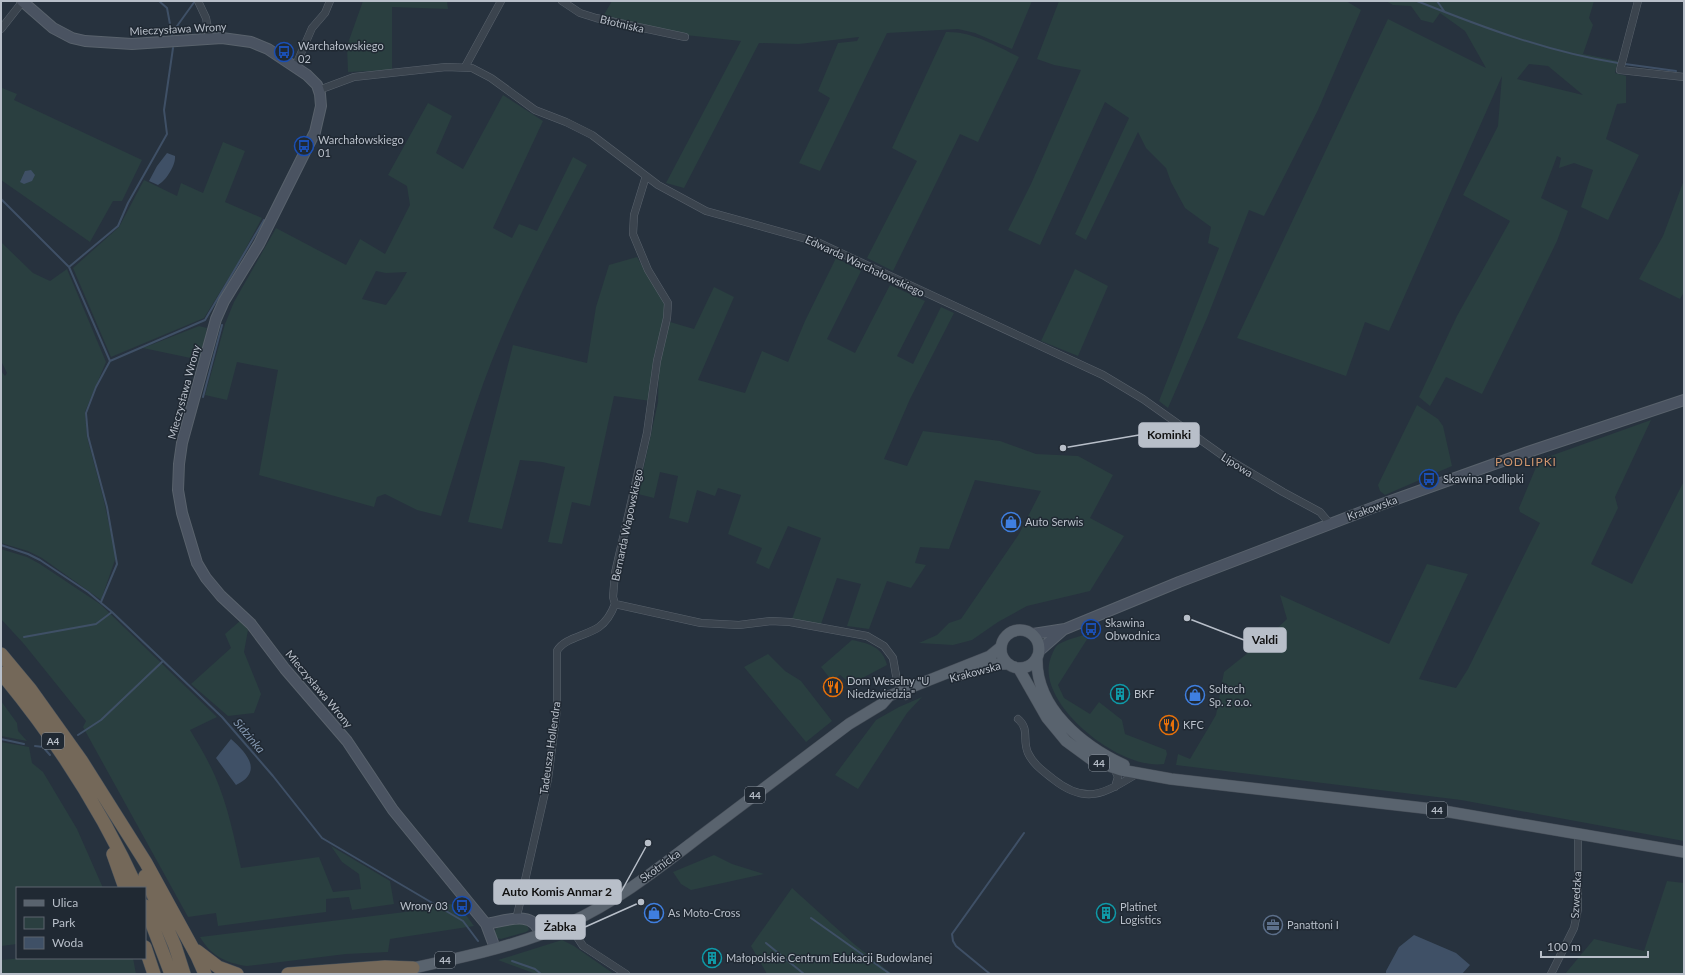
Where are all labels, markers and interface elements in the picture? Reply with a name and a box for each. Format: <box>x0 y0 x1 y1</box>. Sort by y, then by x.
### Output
street label: Błotniska <box>599 12 646 35</box>
street label: Mieczysława Wrony <box>129 19 227 38</box>
place label: Warchałowskiego 02 <box>298 39 384 65</box>
bus stop icon: Warchałowskiego 02 <box>273 41 295 63</box>
place label: Warchałowskiego 01 <box>318 133 404 159</box>
bus stop icon: Warchałowskiego 01 <box>293 135 315 157</box>
street label: Edwarda Warchałowskiego <box>804 232 927 299</box>
street label: Mieczysława Wrony <box>165 343 202 441</box>
callout: Kominki <box>1139 423 1199 447</box>
text: Kominki <box>1147 427 1191 442</box>
street label: Lipowa <box>1219 450 1255 479</box>
district label: PODLIPKI <box>1495 454 1557 469</box>
street label: Bernarda Wapowskiego <box>608 468 645 582</box>
bus stop icon: Skawina Podlipki <box>1418 468 1440 490</box>
place label: Skawina Podlipki <box>1443 472 1524 485</box>
street label: Krakowska <box>1345 492 1399 523</box>
shop icon: Auto Serwis <box>1000 511 1022 533</box>
place label: Auto Serwis <box>1025 515 1083 528</box>
place label: Skawina Obwodnica <box>1105 616 1160 642</box>
bus stop icon: Skawina Obwodnica <box>1080 618 1102 640</box>
callout: Valdi <box>1244 628 1286 652</box>
text: Valdi <box>1251 632 1278 647</box>
street label: Mieczysława Wrony <box>283 647 356 730</box>
street label: Krakowska <box>948 658 1002 685</box>
place label: Dom Weselny "U Niedźwiedzia" <box>847 674 929 700</box>
restaurant icon: Dom Weselny "U Niedźwiedzia" <box>822 676 844 698</box>
place label: Soltech Sp. z o.o. <box>1209 682 1252 708</box>
building icon: BKF <box>1109 683 1131 705</box>
shop icon: Soltech Sp. z o.o. <box>1184 684 1206 706</box>
place label: BKF <box>1134 687 1155 700</box>
street label: Tadeusza Hollendra <box>537 700 562 795</box>
restaurant icon: KFC <box>1158 714 1180 736</box>
water label: Sidzinka <box>230 715 268 756</box>
place label: KFC <box>1183 718 1204 731</box>
road number: A4 <box>42 733 64 749</box>
road number: 44 <box>1089 755 1109 771</box>
road number: 44 <box>745 787 765 803</box>
road number: 44 <box>1427 802 1447 818</box>
street label: Skotnicka <box>637 847 682 884</box>
street label: Szwedzka <box>1568 871 1583 919</box>
callout: Auto Komis Anmar 2 <box>494 880 621 904</box>
text: Auto Komis Anmar 2 <box>501 884 612 899</box>
legend <box>16 887 146 959</box>
text: Ulica <box>52 895 78 910</box>
bus stop icon: Wrony 03 <box>451 895 473 917</box>
place label: Wrony 03 <box>400 899 448 912</box>
place label: Platinet Logistics <box>1120 900 1162 926</box>
shop icon: As Moto-Cross <box>643 902 665 924</box>
building icon: Platinet Logistics <box>1095 902 1117 924</box>
place label: As Moto-Cross <box>668 906 741 919</box>
office icon: Panattoni I <box>1262 914 1284 936</box>
text: Park <box>52 915 76 930</box>
callout: Żabka <box>536 915 585 939</box>
place label: Panattoni I <box>1287 918 1339 931</box>
text: Żabka <box>544 919 576 934</box>
scale bar <box>1541 933 1648 959</box>
text: Woda <box>52 935 83 950</box>
text: 100 m <box>1547 939 1581 954</box>
building icon: Małopolskie Centrum Edukacji Budowlanej <box>701 947 723 969</box>
place label: Małopolskie Centrum Edukacji Budowlanej <box>726 951 933 964</box>
road number: 44 <box>435 952 455 968</box>

